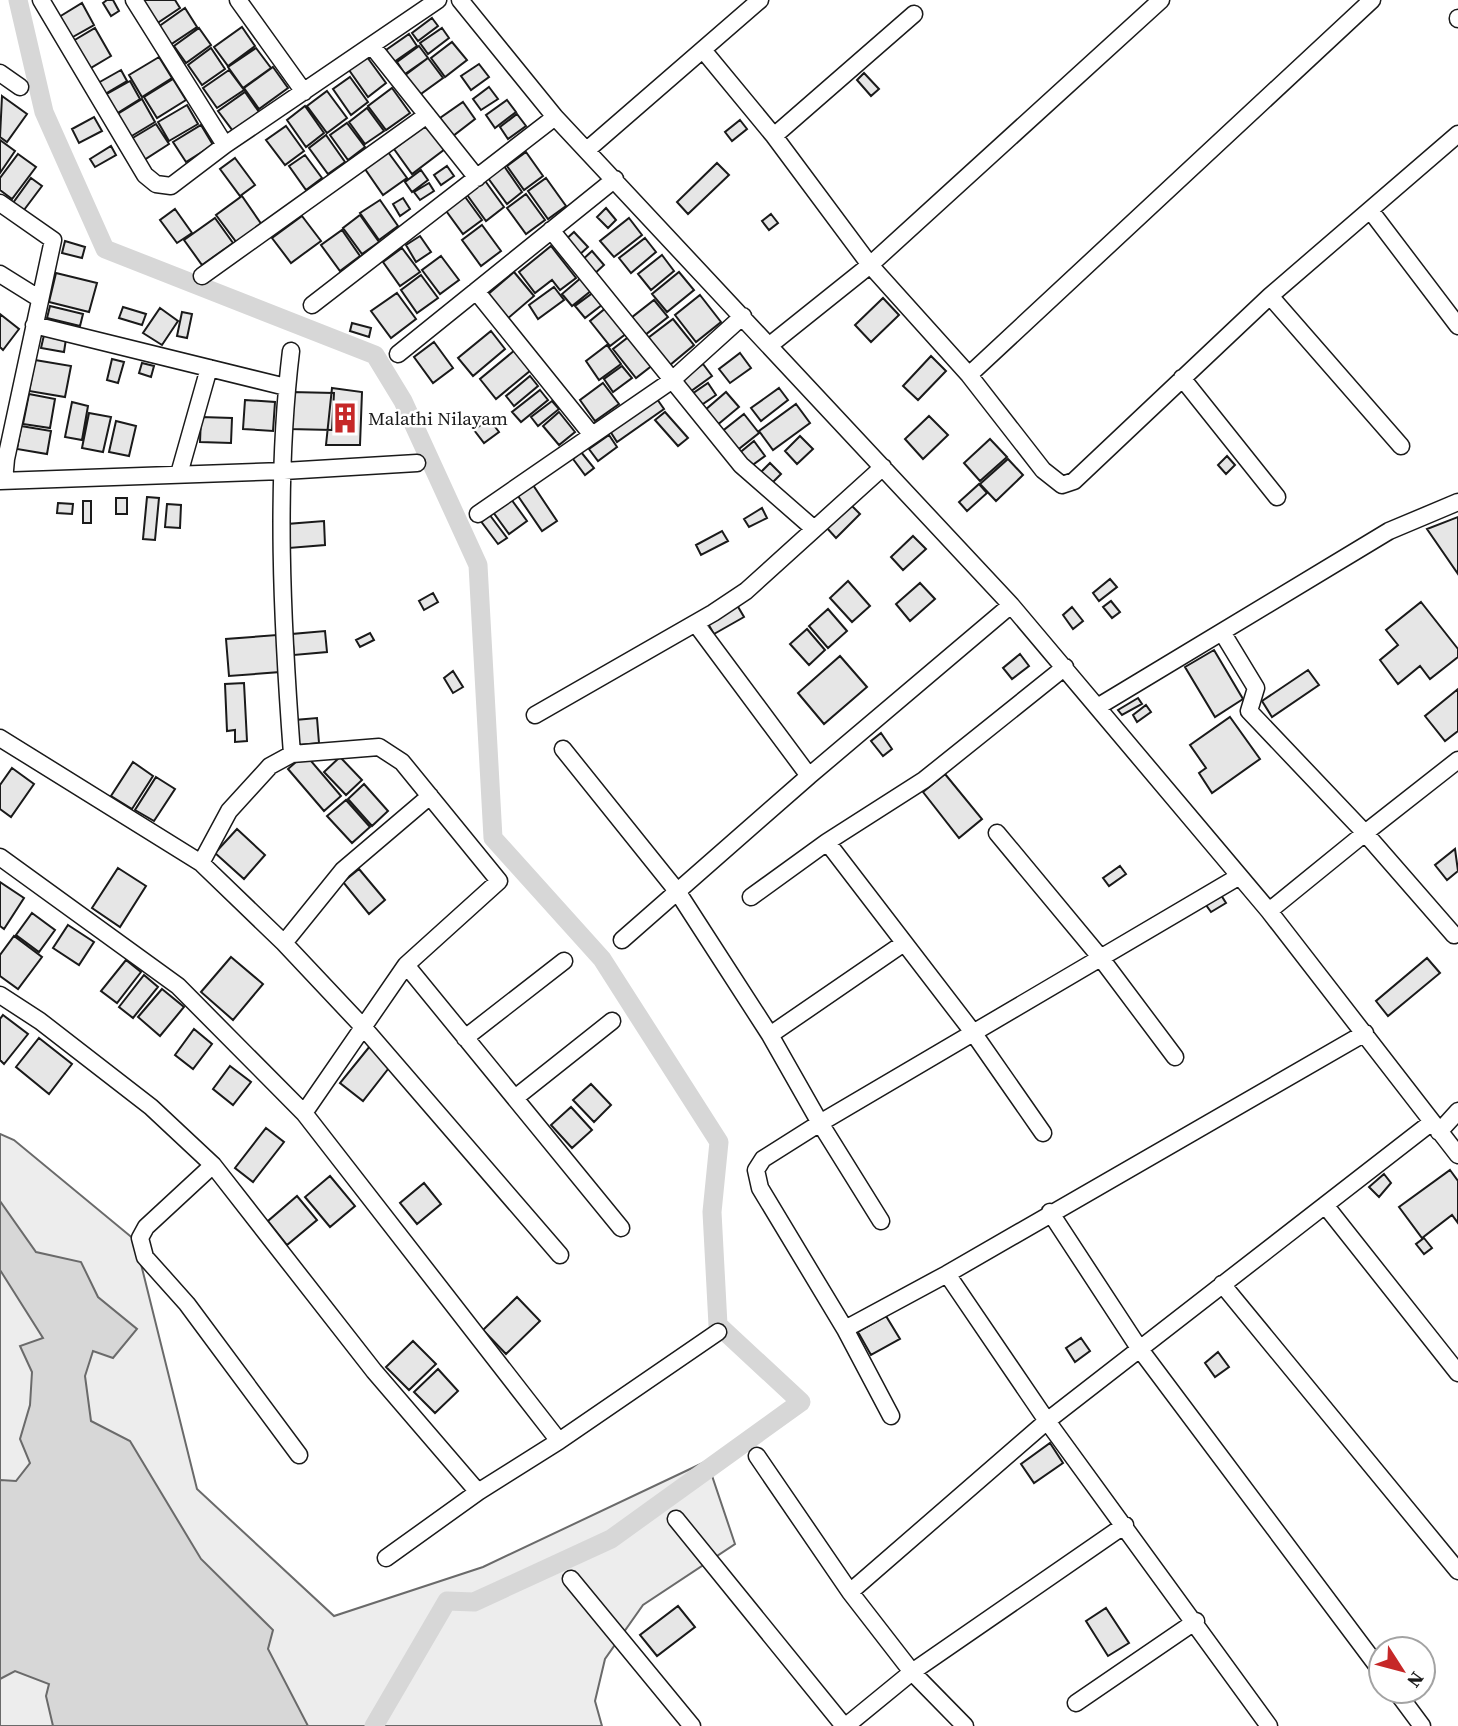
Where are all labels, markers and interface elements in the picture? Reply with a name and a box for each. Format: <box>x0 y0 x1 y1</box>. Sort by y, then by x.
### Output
building icon: Malathi Nilayam <box>328 401 362 435</box>
place label: Malathi Nilayam <box>368 405 508 431</box>
north arrow <box>1367 1635 1437 1705</box>
text: N <box>1401 1667 1430 1693</box>

